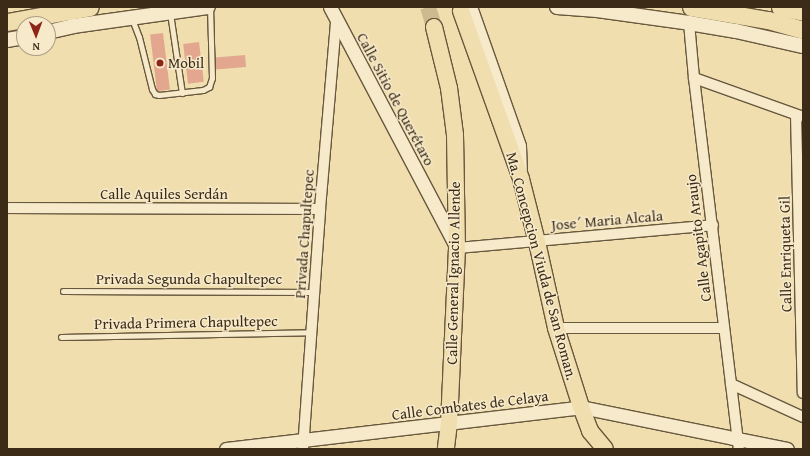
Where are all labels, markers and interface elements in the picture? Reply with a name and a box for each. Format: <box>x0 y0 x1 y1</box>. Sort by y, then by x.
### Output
north arrow <box>16 16 56 56</box>
street label: Calle Sitio de Querétaro <box>353 30 439 168</box>
text: N <box>32 39 40 55</box>
place label: Mobil <box>168 54 204 72</box>
marker: Mobil <box>155 58 165 68</box>
street label: Ma. Concepcion Viuda de San Roman. <box>503 150 581 382</box>
street label: Privada Chapultepec <box>291 169 317 299</box>
street label: Calle Agapito Araujo <box>681 173 715 303</box>
street label: Calle General Ignacio Allende <box>442 181 464 365</box>
street label: Calle Aquiles Serdán <box>100 185 228 203</box>
street label: Calle Enriqueta Gil <box>775 196 795 312</box>
street label: Jose´ Maria Alcala <box>550 206 664 234</box>
street label: Privada Segunda Chapultepec <box>96 270 282 288</box>
street label: Privada Primera Chapultepec <box>94 311 278 333</box>
street label: Calle Combates de Celaya <box>391 386 549 424</box>

